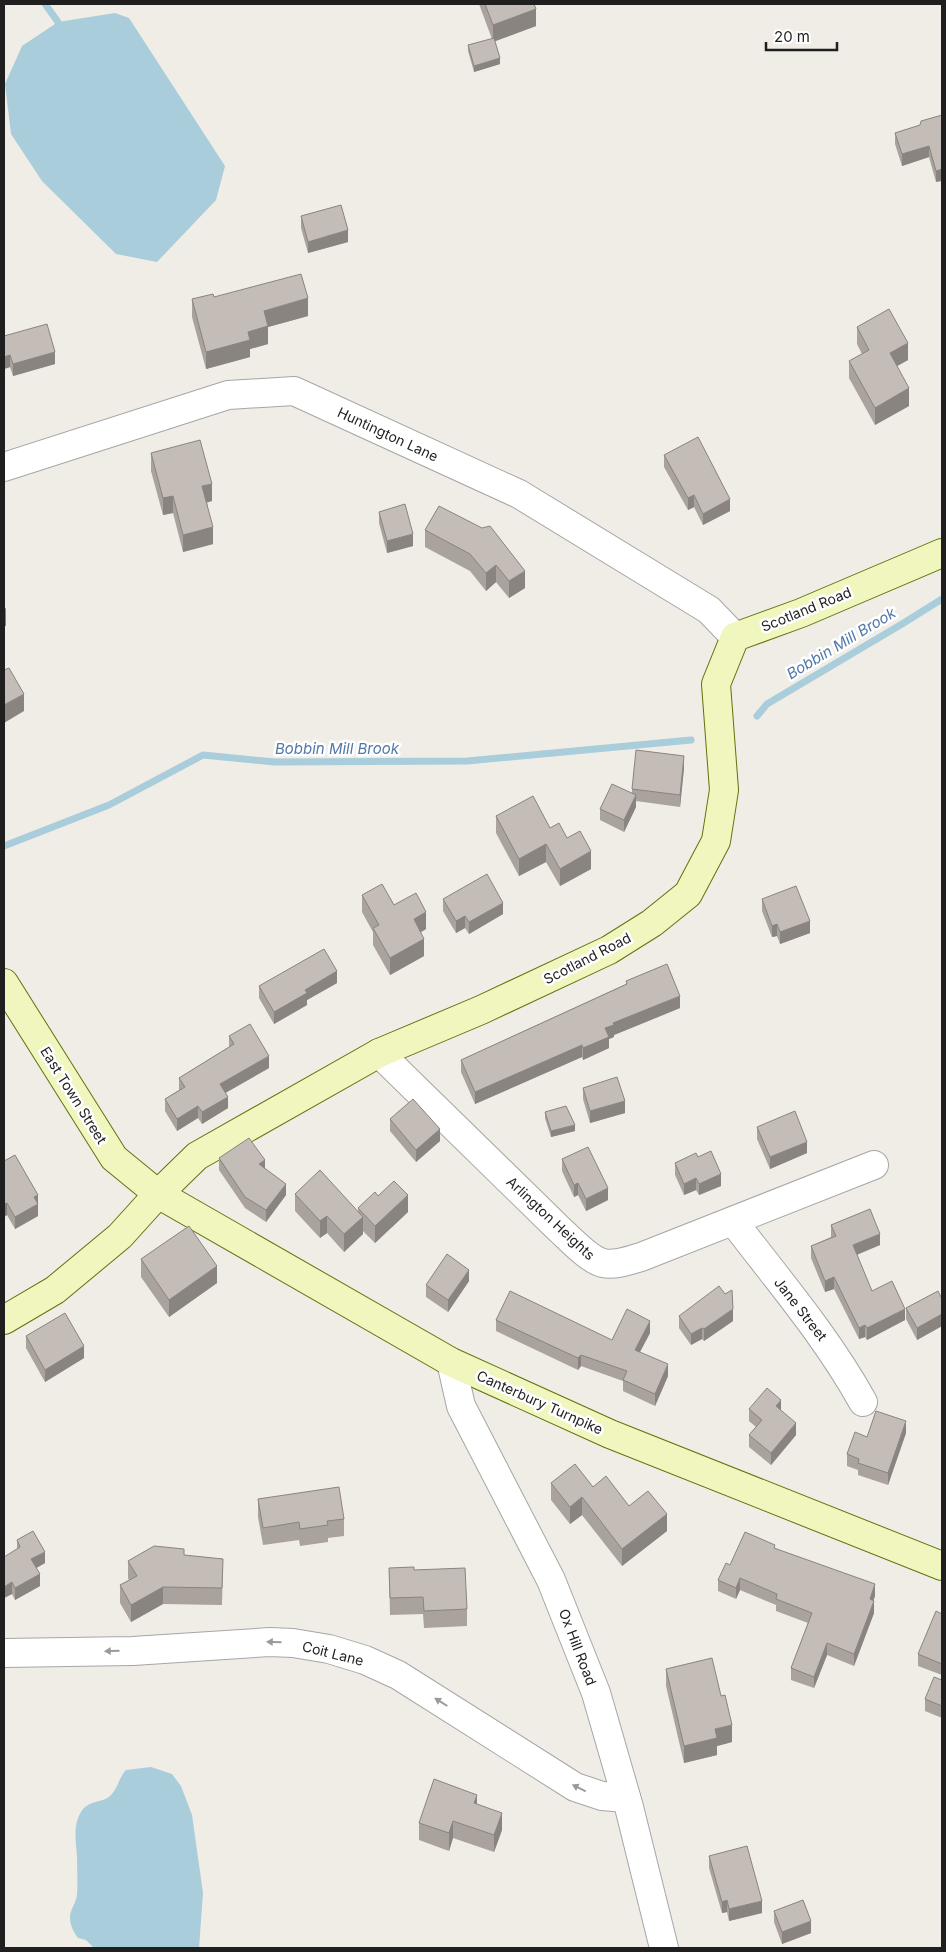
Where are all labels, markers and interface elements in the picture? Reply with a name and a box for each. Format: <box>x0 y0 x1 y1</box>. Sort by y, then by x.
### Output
scale bar <box>766 20 837 52</box>
text: 20 m <box>774 27 810 46</box>
street label: Huntington Lane <box>335 403 441 465</box>
street label: Scotland Road <box>758 583 854 635</box>
water label: Bobbin Mill Brook <box>783 603 900 683</box>
water label: Bobbin Mill Brook <box>275 739 400 758</box>
street label: Scotland Road <box>540 929 634 987</box>
street label: East Town Street <box>37 1043 111 1147</box>
street label: Arlington Heights <box>503 1173 599 1263</box>
street label: Jane Street <box>771 1274 831 1344</box>
street label: Canterbury Turnpike <box>474 1367 606 1437</box>
street label: Ox Hill Road <box>556 1606 600 1688</box>
street label: Coit Lane <box>301 1637 365 1669</box>
one-way arrow <box>266 1638 282 1646</box>
one-way arrow <box>104 1648 120 1656</box>
one-way arrow <box>434 1698 447 1707</box>
one-way arrow <box>572 1784 586 1792</box>

